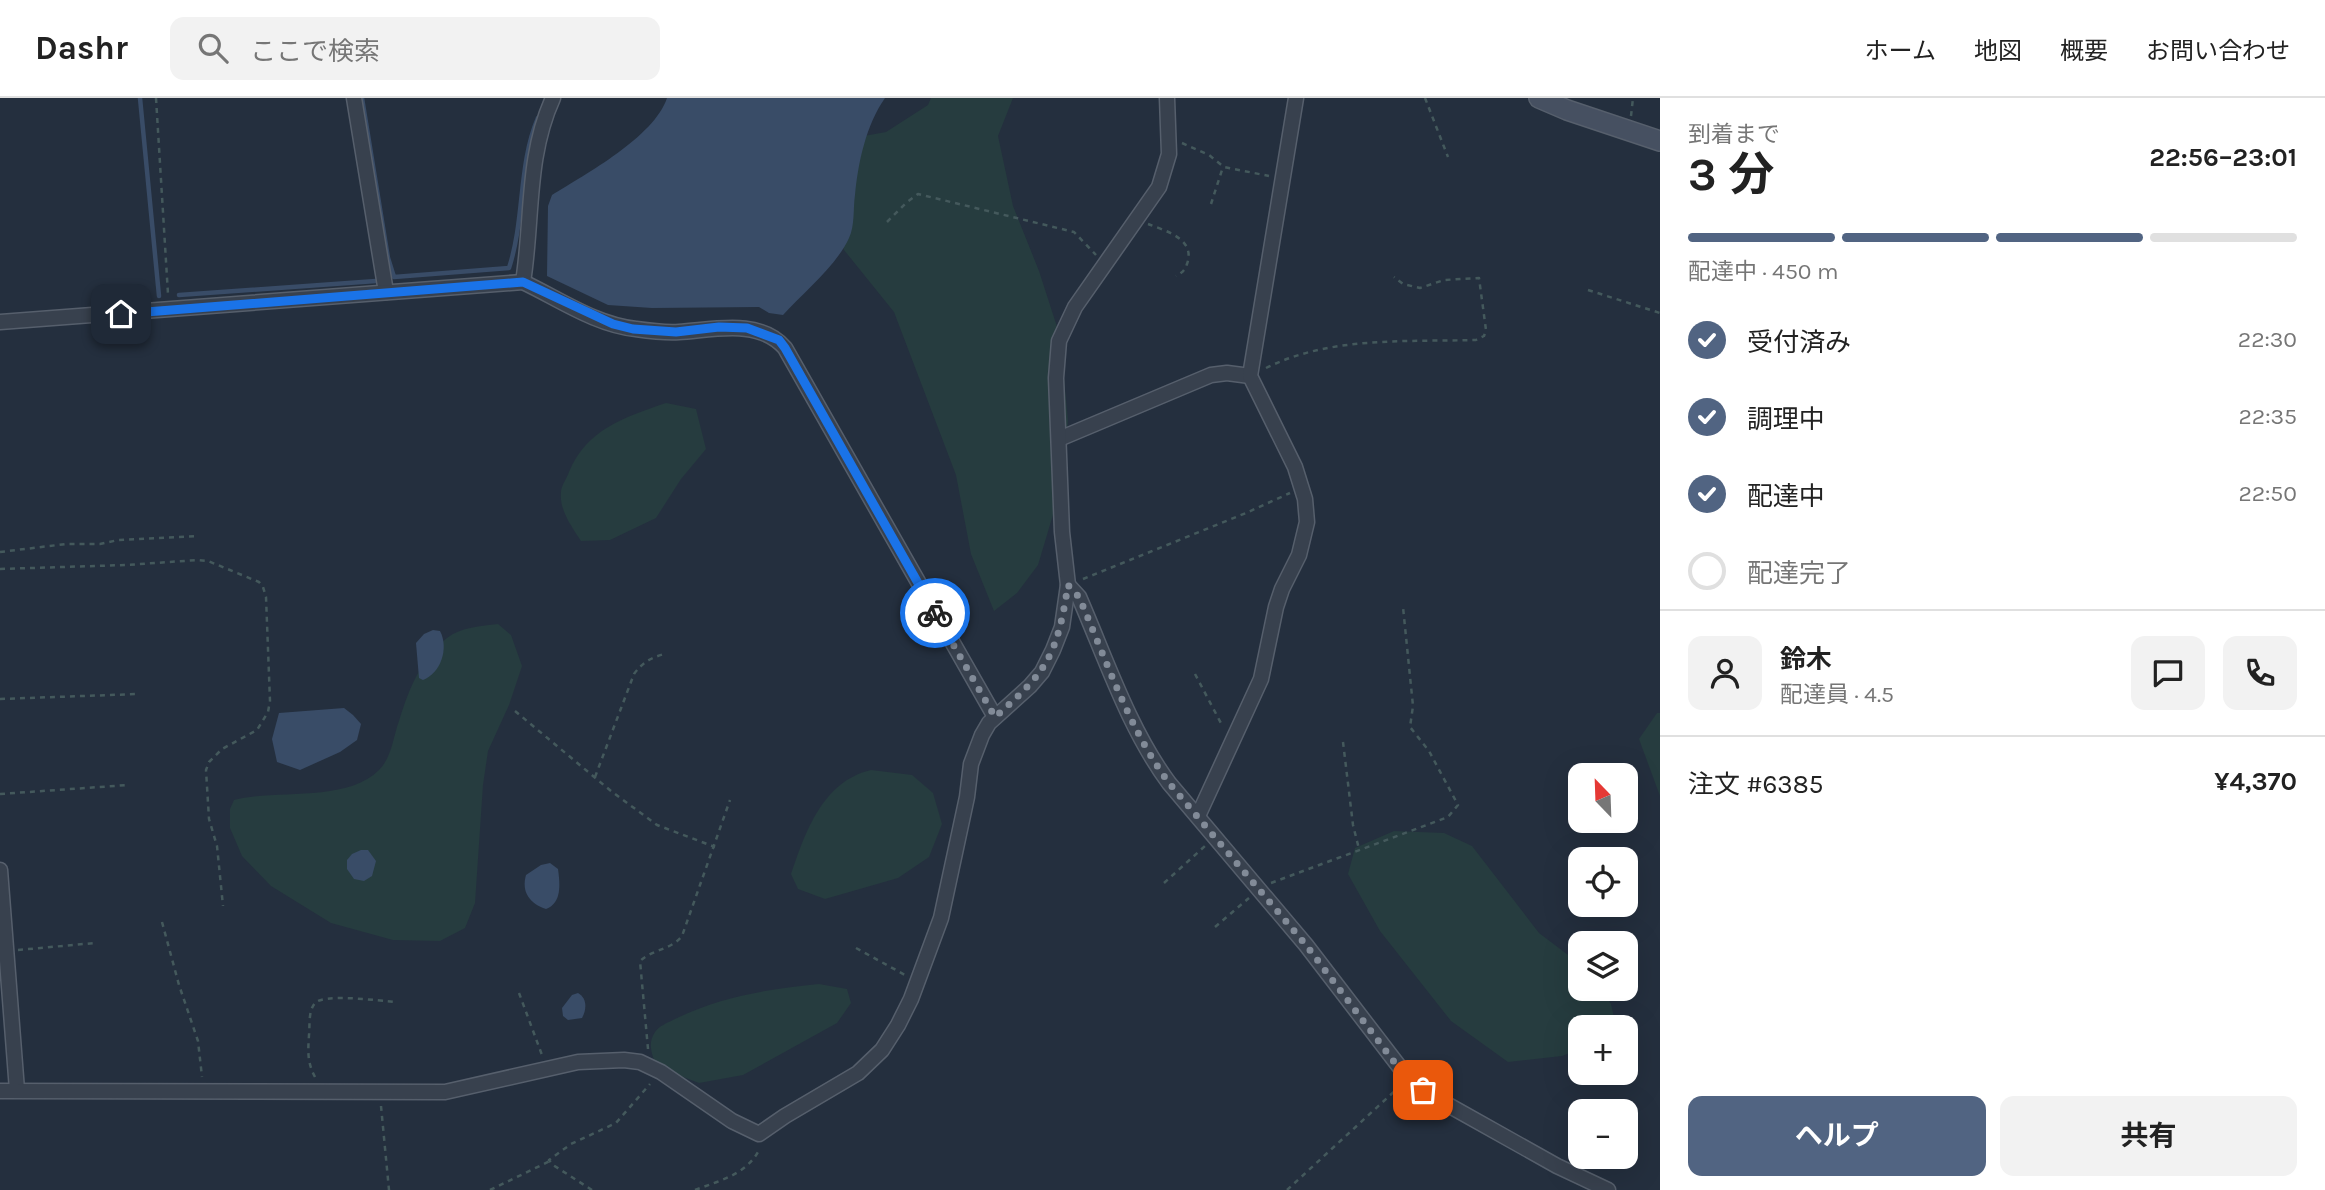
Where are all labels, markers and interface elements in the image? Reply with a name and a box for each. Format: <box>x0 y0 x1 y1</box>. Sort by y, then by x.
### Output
search box <box>170 17 660 80</box>
text: Dashr <box>35 29 128 67</box>
icon: search <box>194 29 232 67</box>
text: ここで検索 <box>250 36 380 67</box>
text: ホーム <box>1865 37 1936 65</box>
text: 地図 <box>1974 37 2022 65</box>
text: 概要 <box>2060 37 2108 65</box>
text: お問い合わせ <box>2146 37 2290 65</box>
text: 到着まで <box>1688 121 1780 148</box>
text: 22:56–23:01 <box>2149 142 2297 173</box>
text: 3 分 <box>1688 148 1774 202</box>
text: 配達中 · 450 m <box>1688 258 1839 285</box>
pin <box>91 284 151 344</box>
icon: home <box>102 295 140 333</box>
icon: check <box>1688 321 1726 359</box>
text: 22:30 <box>2238 326 2297 353</box>
text: 受付済み <box>1747 327 1851 358</box>
icon: check <box>1688 398 1726 436</box>
text: 22:35 <box>2238 403 2297 430</box>
text: 調理中 <box>1747 404 1825 435</box>
icon: check <box>1688 475 1726 513</box>
text: 22:50 <box>2238 480 2297 507</box>
text: 配達中 <box>1747 481 1825 512</box>
text: 配達完了 <box>1747 558 1851 589</box>
courier <box>900 578 970 648</box>
icon: bike <box>916 594 954 632</box>
button: person <box>1688 636 1762 710</box>
button: chat <box>2131 636 2205 710</box>
button: phone <box>2223 636 2297 710</box>
text: 鈴木 <box>1780 644 1832 675</box>
text: 配達員 · 4.5 <box>1780 681 1894 708</box>
north arrow <box>1568 763 1638 833</box>
map controls <box>1568 763 1638 1169</box>
text: ¥4,370 <box>2214 766 2297 797</box>
text: 注文 #6385 <box>1688 769 1823 800</box>
button: locate <box>1568 847 1638 917</box>
button: layers <box>1568 931 1638 1001</box>
button: + <box>1568 1015 1638 1085</box>
pin <box>1393 1060 1453 1120</box>
icon: bag <box>1404 1071 1442 1109</box>
button: ヘルプ <box>1688 1096 1986 1176</box>
button: 共有 <box>2000 1096 2297 1176</box>
button: − <box>1568 1099 1638 1169</box>

